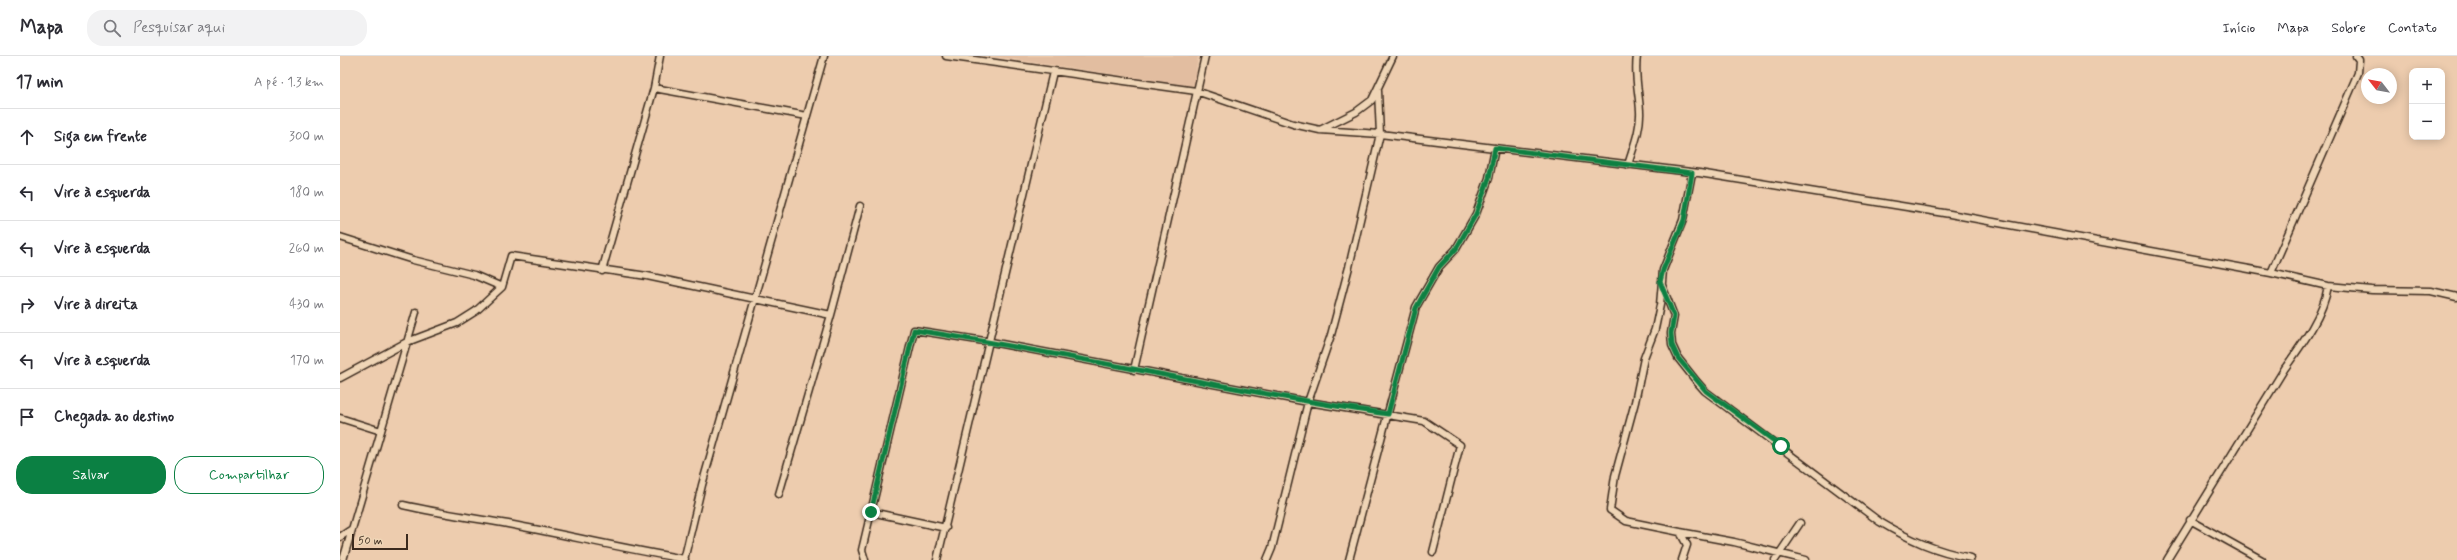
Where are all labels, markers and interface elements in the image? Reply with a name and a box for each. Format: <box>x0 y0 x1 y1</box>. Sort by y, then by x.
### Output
search box <box>87 10 367 46</box>
text: Mapa <box>20 15 63 40</box>
icon: search <box>101 17 123 39</box>
text: Pesquisar aqui <box>133 18 225 38</box>
text: Início <box>2222 19 2255 37</box>
text: Mapa <box>2277 19 2309 37</box>
text: Sobre <box>2331 19 2366 37</box>
text: Contato <box>2388 19 2437 37</box>
north arrow <box>2361 68 2397 104</box>
map controls <box>2409 68 2445 140</box>
button: + <box>2409 68 2445 104</box>
text: 17 min <box>16 71 64 93</box>
text: A pé · 1.3 km <box>254 74 324 91</box>
button: − <box>2409 104 2445 140</box>
icon: ahead <box>16 126 38 148</box>
text: Siga em frente <box>54 127 147 147</box>
text: 300 m <box>289 128 324 145</box>
icon: left <box>16 182 38 204</box>
text: Vire à esquerda <box>54 183 150 203</box>
text: 180 m <box>289 184 324 201</box>
icon: left <box>16 238 38 260</box>
text: Vire à esquerda <box>54 239 150 259</box>
text: 260 m <box>289 240 324 257</box>
icon: right <box>16 294 38 316</box>
text: Vire à direita <box>54 295 138 315</box>
text: 430 m <box>289 296 324 313</box>
icon: left <box>16 350 38 372</box>
text: Vire à esquerda <box>54 351 150 371</box>
text: 170 m <box>290 352 324 369</box>
icon: arrive <box>16 406 38 428</box>
text: Chegada ao destino <box>54 407 174 427</box>
route start <box>1772 437 1790 455</box>
button: Salvar <box>16 456 166 494</box>
button: Compartilhar <box>174 456 324 494</box>
route end <box>862 503 880 521</box>
scale bar <box>352 532 408 551</box>
text: 50 m <box>358 534 383 548</box>

